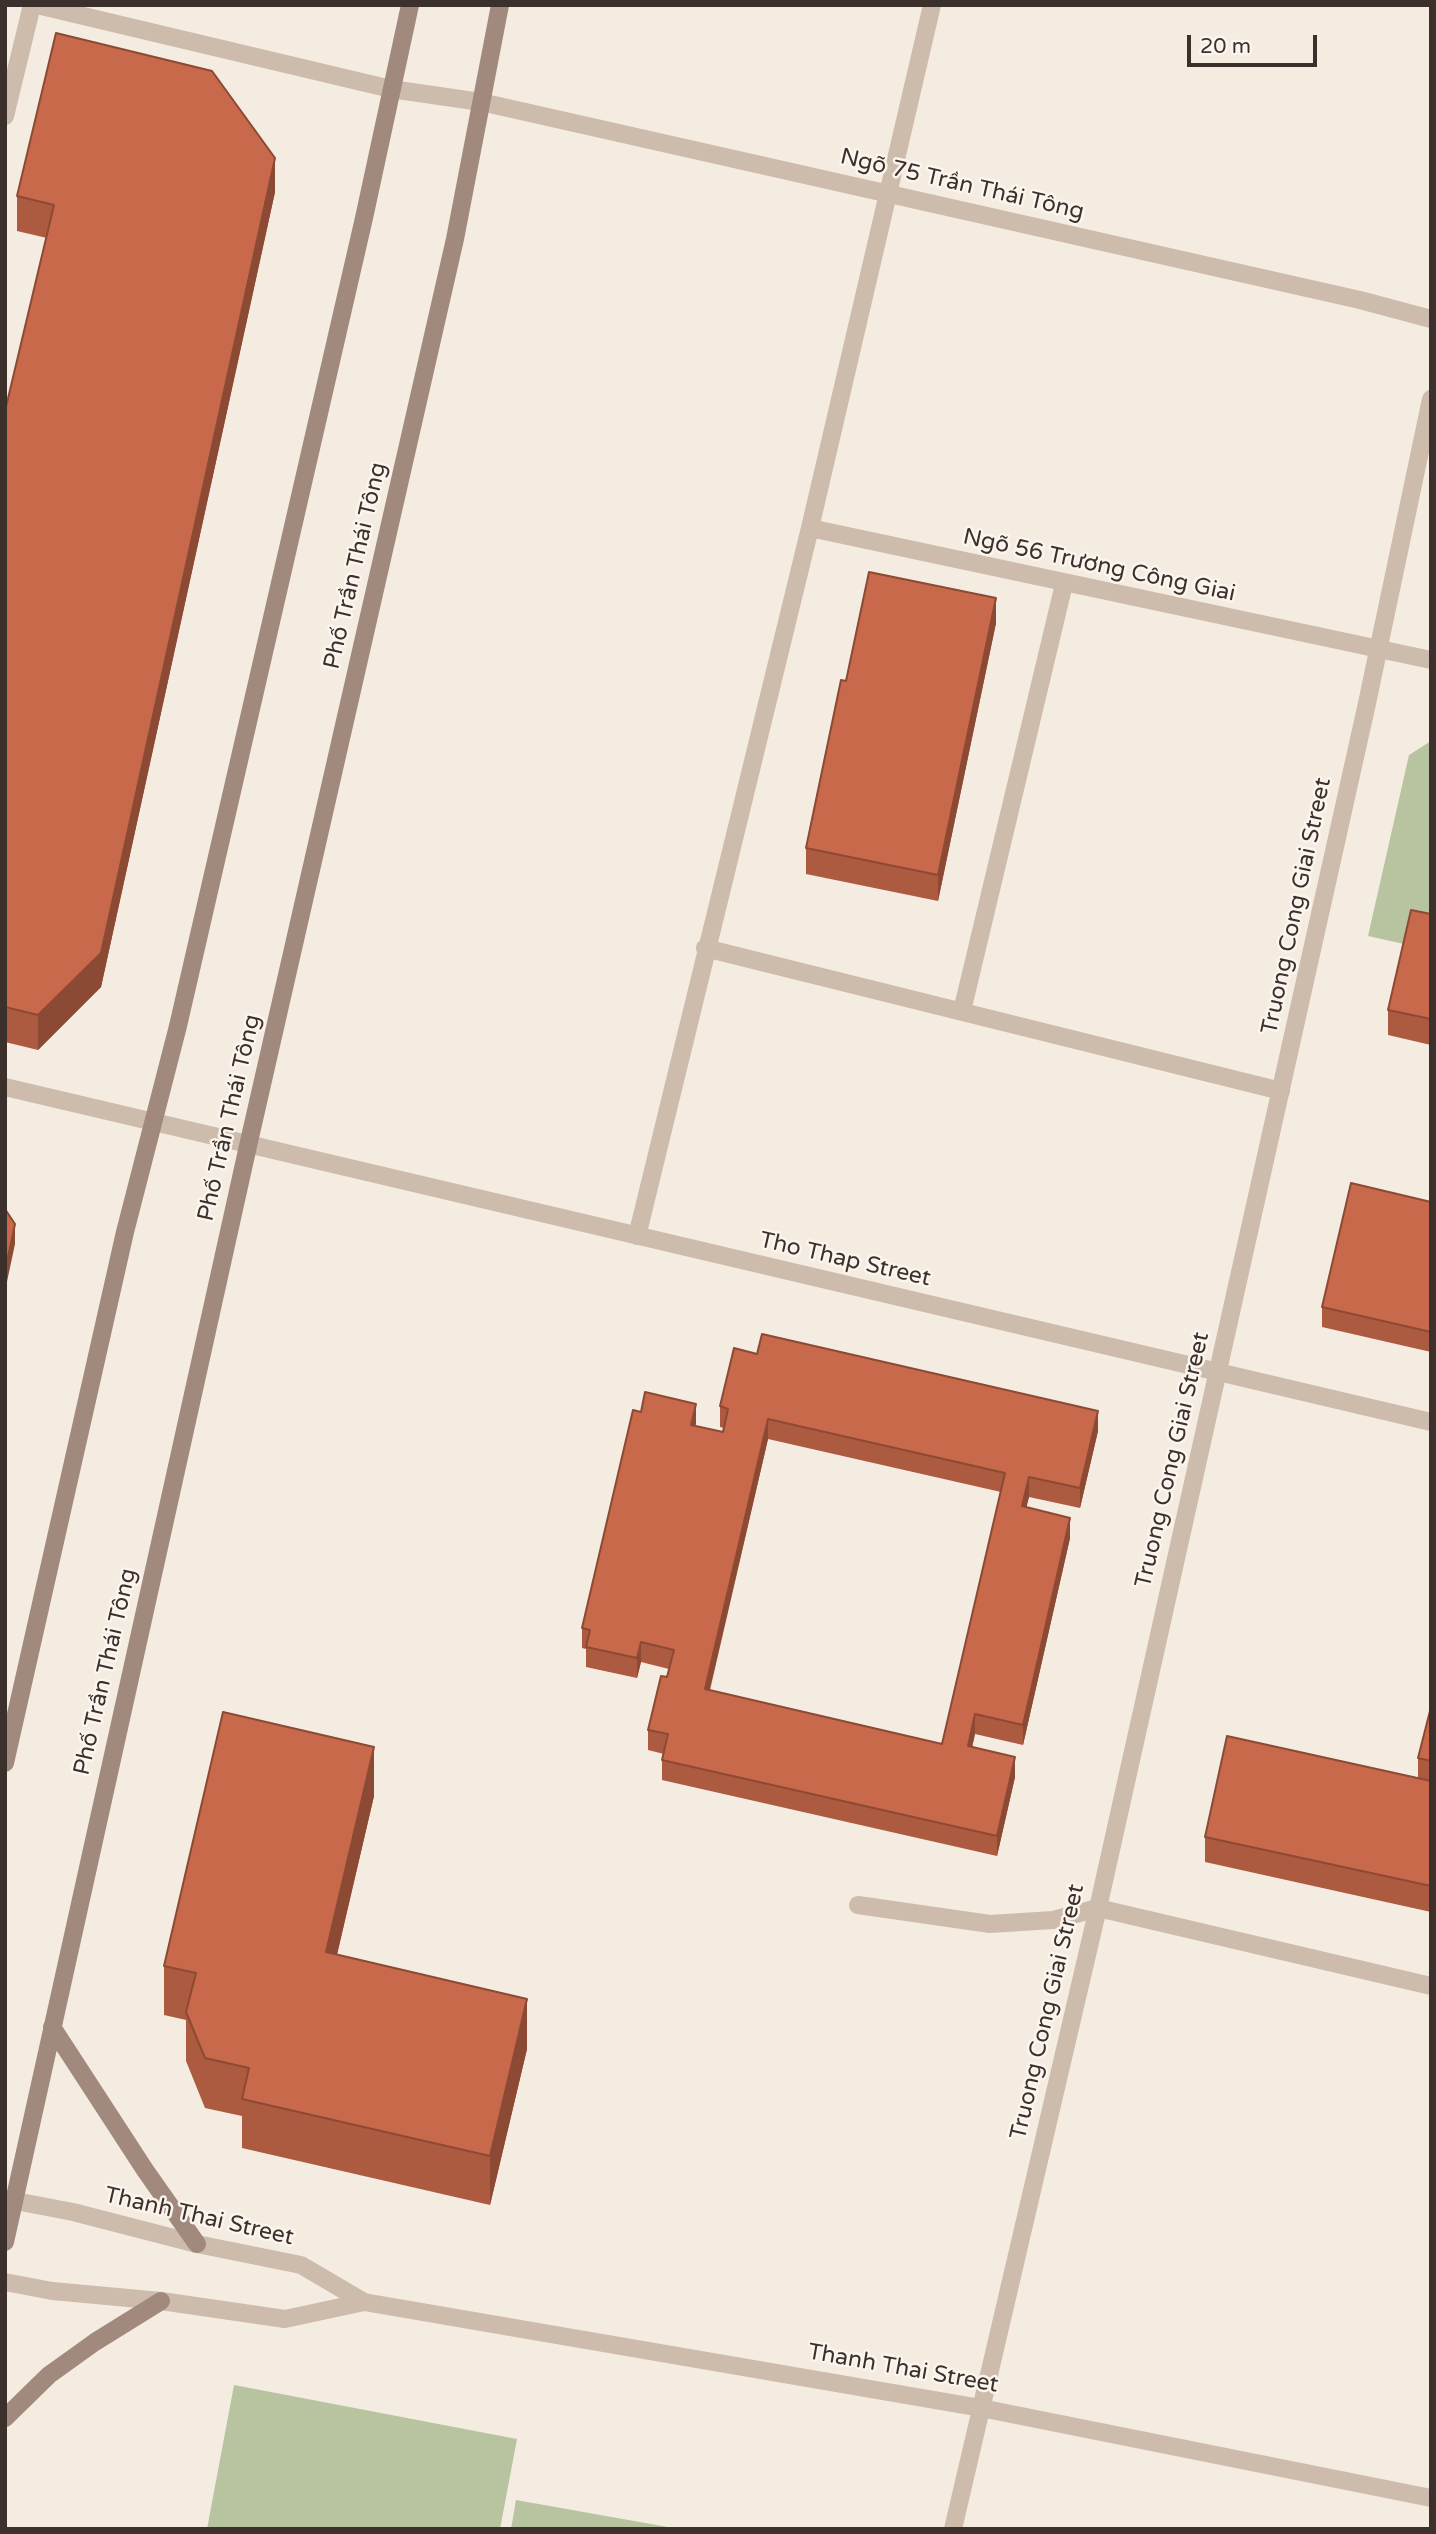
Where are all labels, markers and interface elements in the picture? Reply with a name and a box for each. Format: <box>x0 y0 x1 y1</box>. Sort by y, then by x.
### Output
scale bar <box>1191 21 1320 65</box>
text: 20 m <box>1200 34 1251 59</box>
street label: Ngõ 75 Trần Thái Tông <box>837 144 1087 226</box>
street label: Phố Trần Thái Tông <box>319 460 393 672</box>
street label: Ngõ 56 Trương Công Giai <box>960 524 1238 608</box>
street label: Truong Cong Giai Street <box>1256 775 1338 1037</box>
street label: Phố Trần Thái Tông <box>193 1012 267 1224</box>
street label: Tho Thap Street <box>757 1227 933 1293</box>
street label: Truong Cong Giai Street <box>1130 1329 1216 1591</box>
street label: Phố Trần Thái Tông <box>69 1566 143 1778</box>
street label: Truong Cong Giai Street <box>1005 1881 1091 2143</box>
street label: Thanh Thai Street <box>102 2182 296 2252</box>
street label: Thanh Thai Street <box>806 2339 1000 2399</box>

